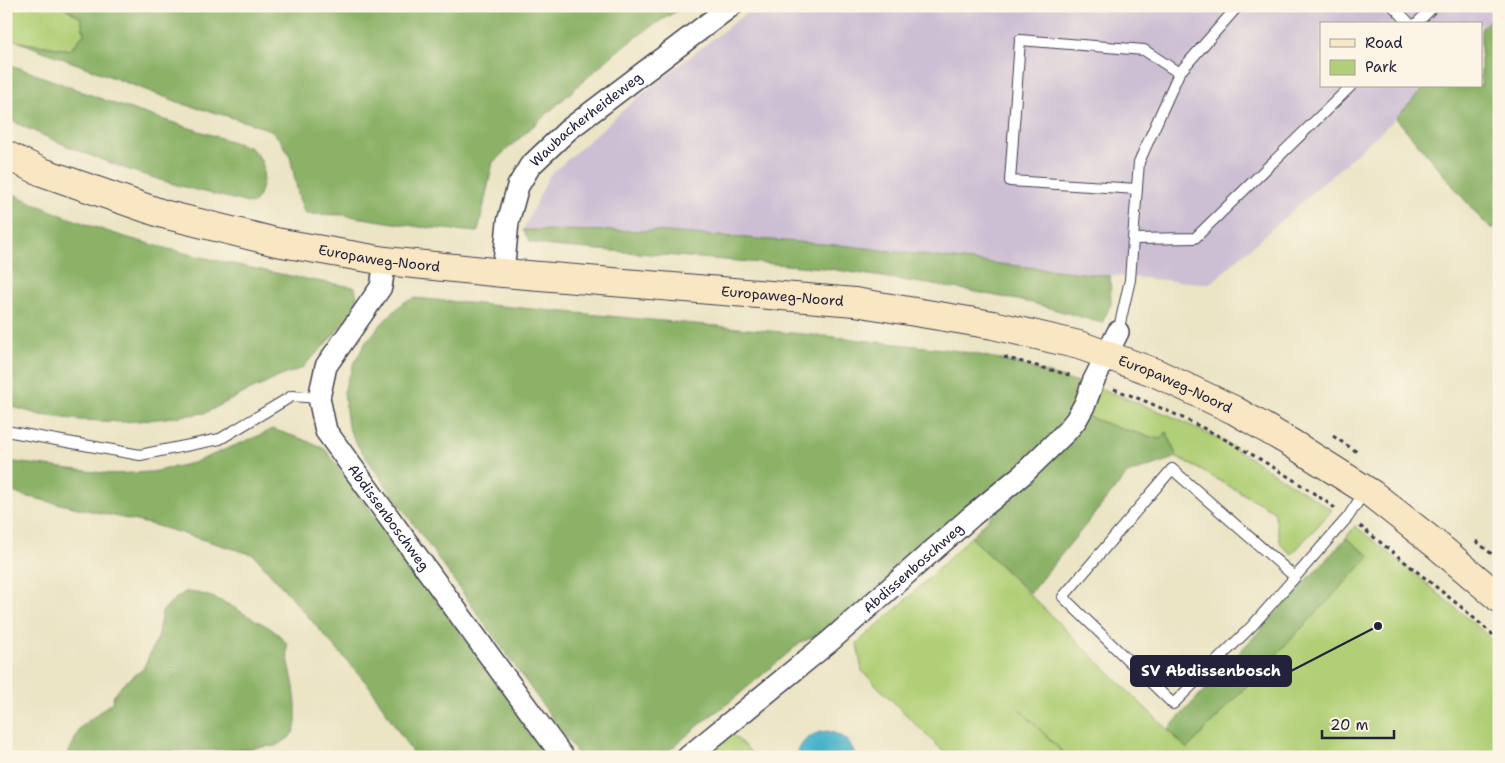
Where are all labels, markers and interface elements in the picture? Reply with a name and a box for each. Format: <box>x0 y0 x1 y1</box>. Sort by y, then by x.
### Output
legend <box>1320 22 1482 88</box>
text: Road <box>1365 33 1403 53</box>
text: Park <box>1365 57 1397 77</box>
street label: Waubacherheideweg <box>526 68 646 171</box>
street label: Europaweg-Noord <box>317 241 441 276</box>
street label: Europaweg-Noord <box>721 282 845 310</box>
street label: Europaweg-Noord <box>1116 351 1235 417</box>
street label: Abdissenboschweg <box>344 461 434 574</box>
street label: Abdissenboschweg <box>859 519 967 617</box>
callout: SV Abdissenbosch <box>1131 656 1291 686</box>
text: SV Abdissenbosch <box>1141 661 1281 681</box>
scale bar <box>1322 708 1395 740</box>
text: 20 m <box>1330 715 1369 735</box>

